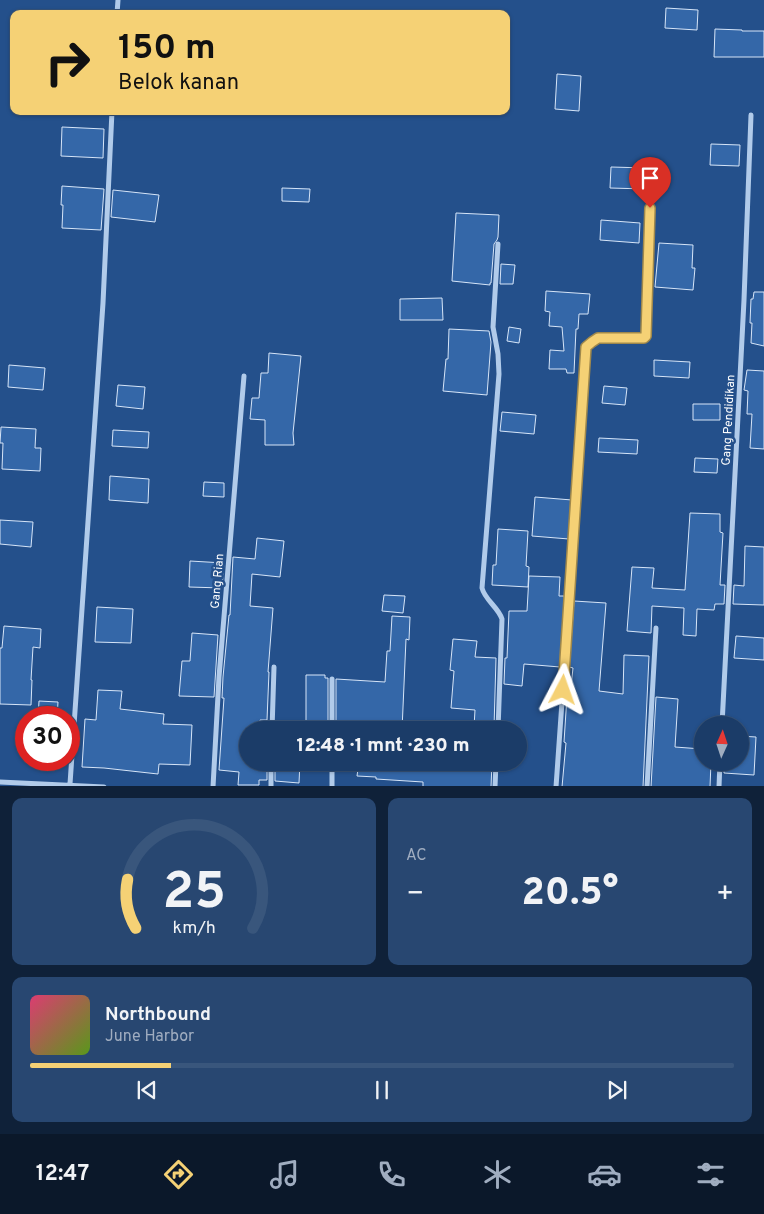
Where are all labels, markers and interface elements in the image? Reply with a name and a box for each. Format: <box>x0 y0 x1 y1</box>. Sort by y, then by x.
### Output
text: 150 m <box>118 27 216 71</box>
icon: right <box>35 30 100 95</box>
text: Belok kanan <box>118 70 239 97</box>
pin <box>629 157 671 208</box>
icon: arrive <box>636 164 664 192</box>
street label: Gang Pendidikan <box>719 374 739 466</box>
street label: Gang Rian <box>208 553 228 609</box>
position arrow <box>536 663 588 715</box>
speed limit sign: 30 <box>15 706 80 771</box>
north arrow <box>694 716 749 771</box>
map controls <box>694 716 749 771</box>
text: 12:48 · 1 mnt · 230 m <box>296 734 470 758</box>
text: AC <box>406 846 427 866</box>
text: 25 <box>162 861 226 927</box>
text: 20.5° <box>522 870 618 919</box>
text: − <box>406 877 424 913</box>
text: + <box>716 877 734 913</box>
text: km/h <box>172 917 216 940</box>
text: Northbound <box>105 1003 211 1027</box>
text: June Harbor <box>105 1027 194 1047</box>
icon: previous <box>133 1076 161 1104</box>
icon: pause <box>368 1076 396 1104</box>
icon: next <box>603 1076 631 1104</box>
icon: directions <box>161 1157 196 1192</box>
icon: music <box>267 1157 302 1192</box>
icon: phone <box>374 1157 409 1192</box>
icon: climate <box>480 1157 515 1192</box>
icon: car <box>587 1157 622 1192</box>
icon: filters <box>693 1157 728 1192</box>
text: 12:47 <box>36 1161 89 1188</box>

